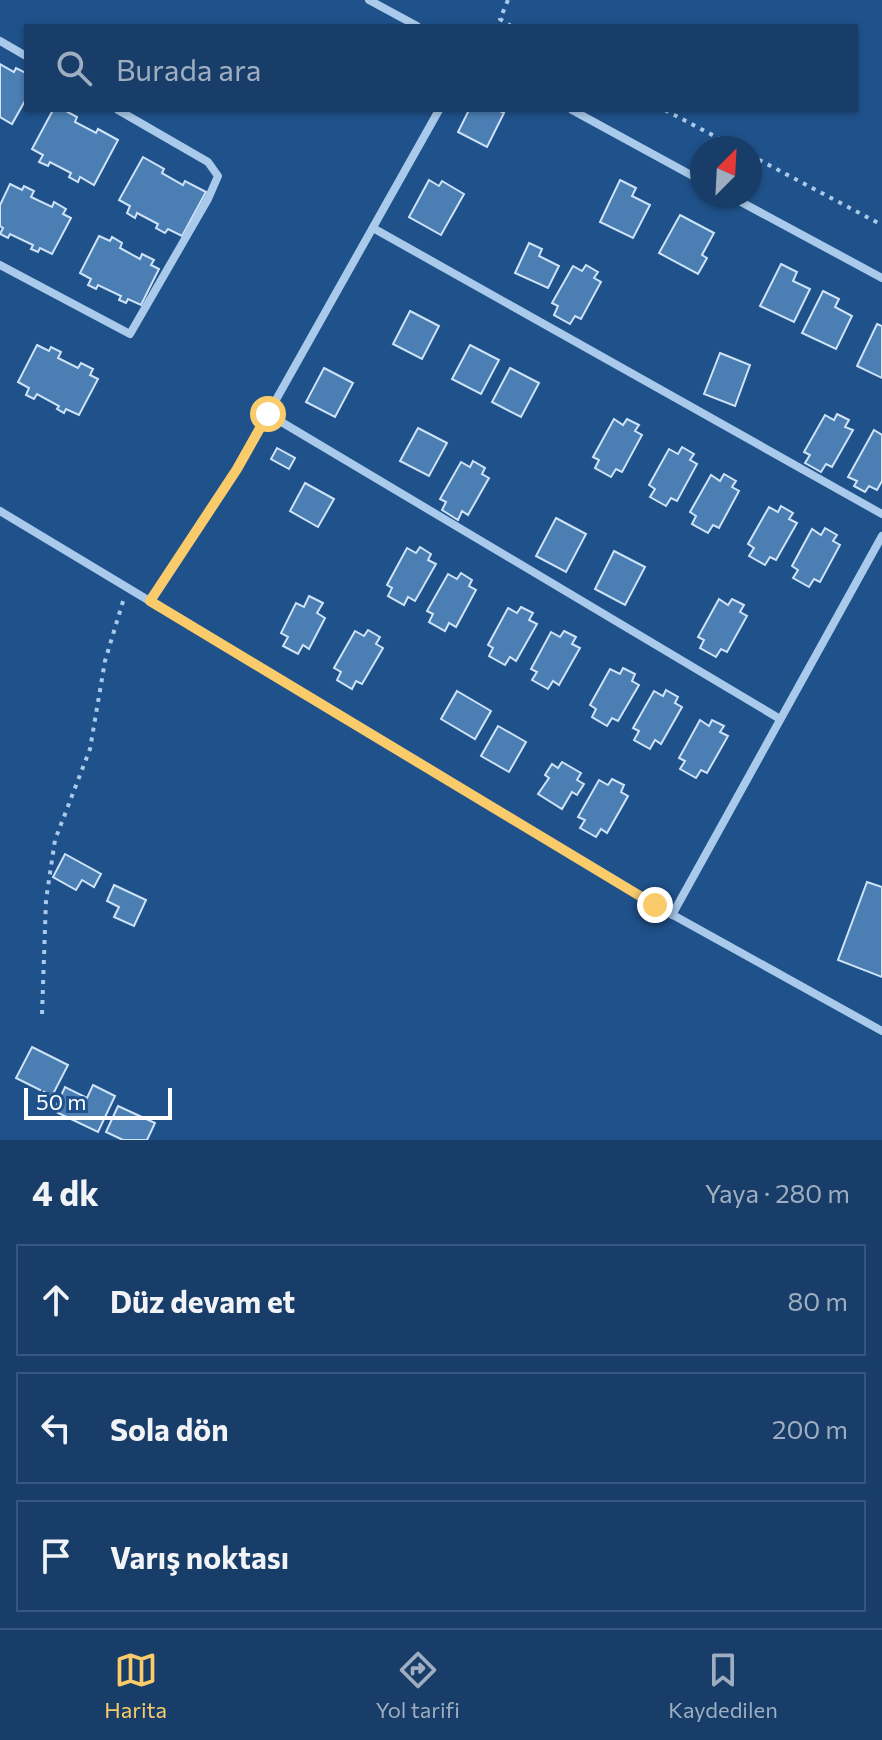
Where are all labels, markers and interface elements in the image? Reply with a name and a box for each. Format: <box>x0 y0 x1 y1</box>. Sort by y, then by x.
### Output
search box <box>24 24 858 112</box>
icon: search <box>52 46 96 90</box>
text: Burada ara <box>116 50 261 87</box>
north arrow <box>690 136 762 208</box>
route start <box>250 396 286 432</box>
route end <box>637 887 673 923</box>
scale bar <box>24 1084 172 1120</box>
text: 50 m <box>36 1088 86 1115</box>
text: 4 dk <box>32 1171 99 1213</box>
text: Yaya · 280 m <box>705 1177 850 1208</box>
icon: ahead <box>34 1278 78 1322</box>
text: Düz devam et <box>110 1282 295 1319</box>
text: 80 m <box>788 1285 848 1316</box>
icon: left <box>34 1406 78 1450</box>
text: Sola dön <box>110 1410 229 1447</box>
text: 200 m <box>772 1413 848 1444</box>
icon: arrive <box>34 1534 78 1578</box>
text: Varış noktası <box>110 1538 289 1575</box>
tab: Harita <box>104 1648 167 1723</box>
tab: Yol tarifi <box>375 1648 460 1723</box>
tab: Kaydedilen <box>668 1648 778 1723</box>

